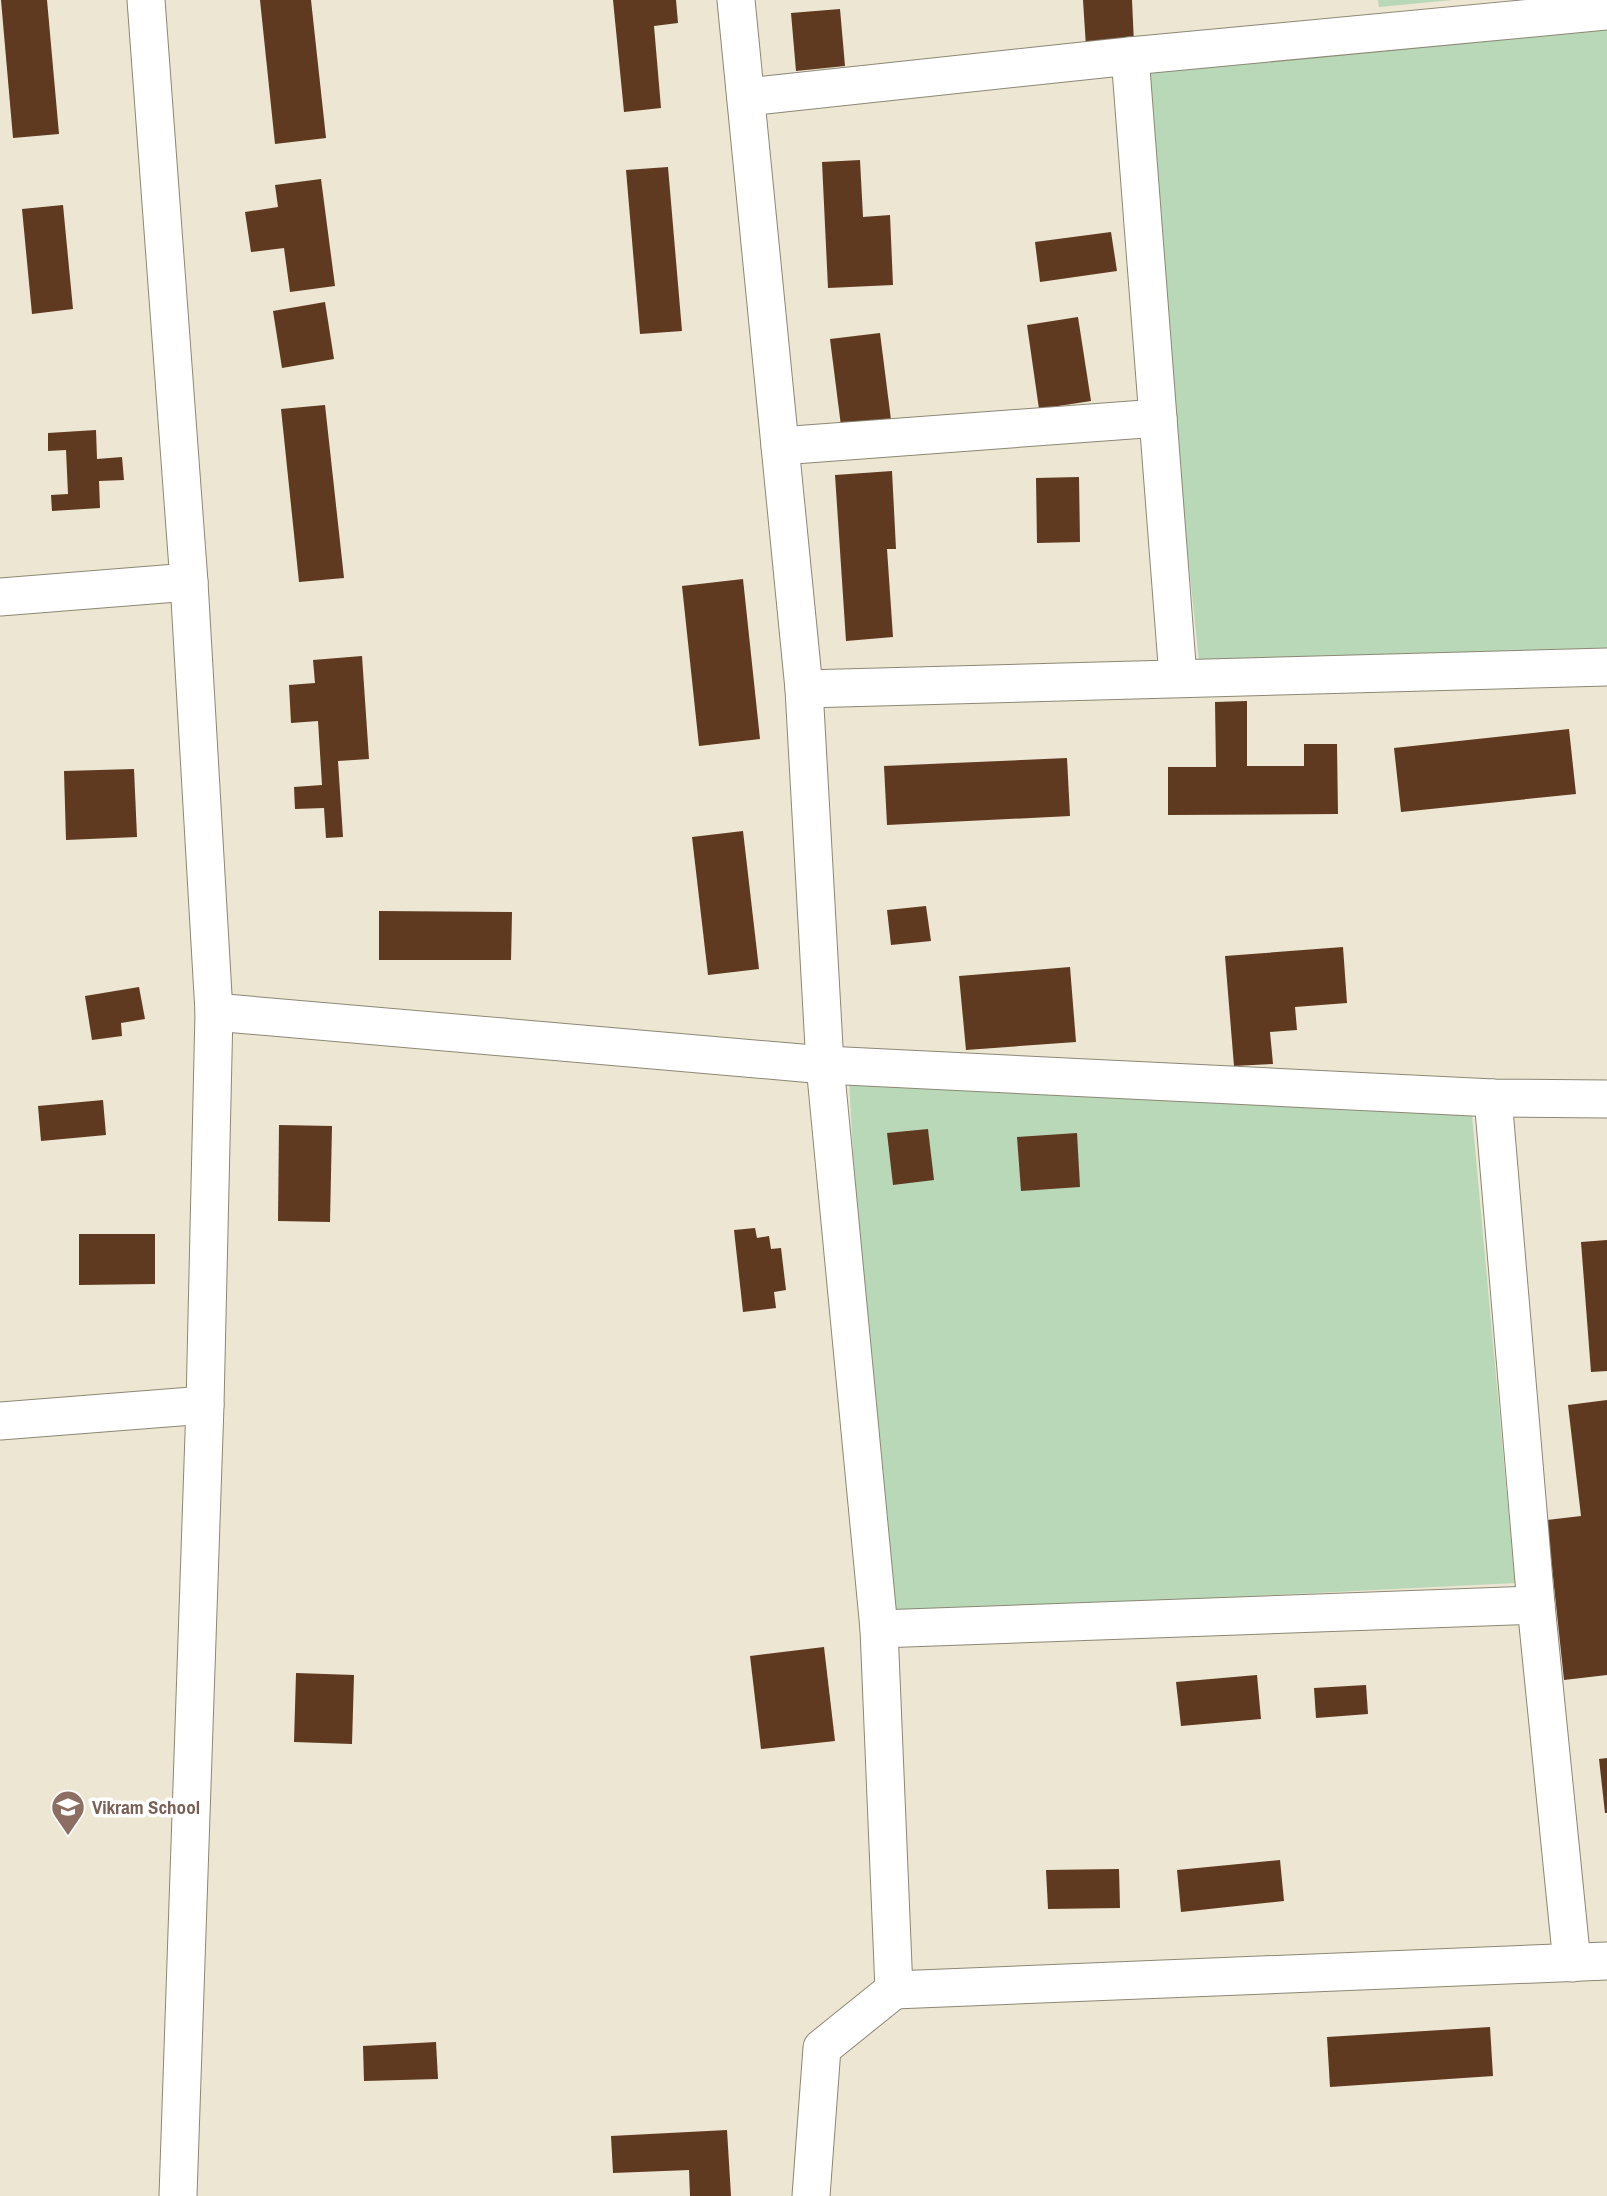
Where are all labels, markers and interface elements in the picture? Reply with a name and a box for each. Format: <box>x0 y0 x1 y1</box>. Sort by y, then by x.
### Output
school or university icon: Vikram School <box>49 1788 87 1837</box>
place label: Vikram School <box>92 1794 200 1820</box>

